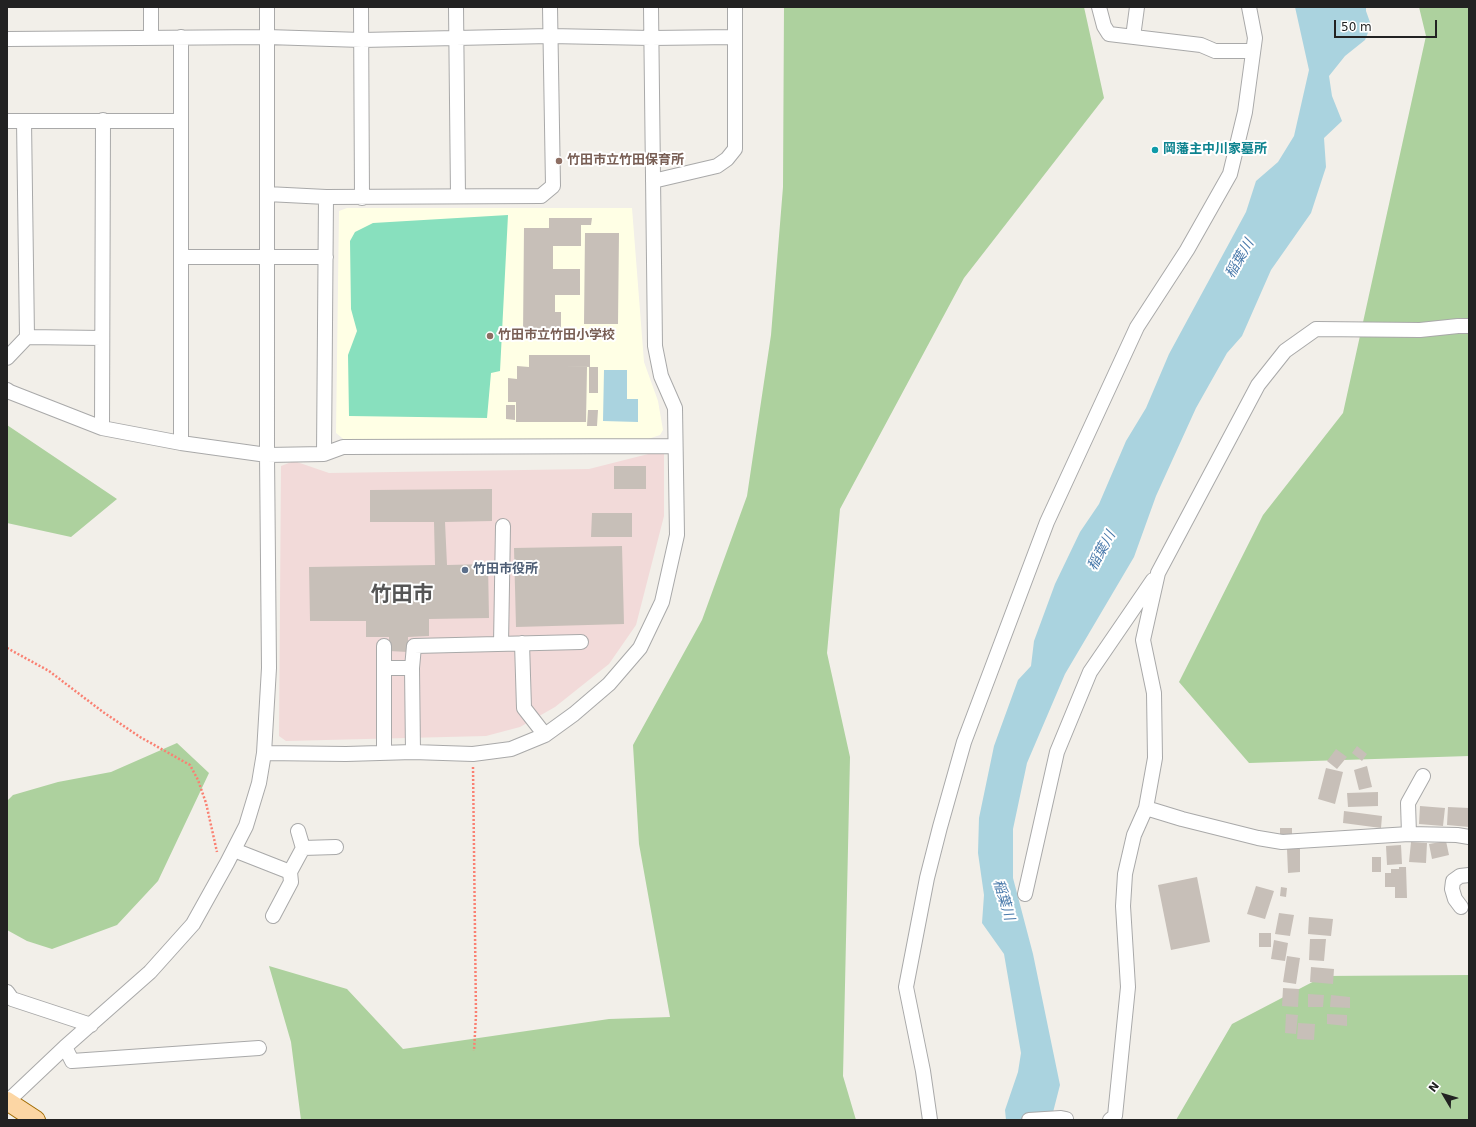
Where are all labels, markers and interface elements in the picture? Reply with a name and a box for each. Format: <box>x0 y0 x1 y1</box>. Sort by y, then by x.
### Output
scale bar <box>1336 12 1439 38</box>
text: 50 m <box>1341 20 1372 34</box>
place label: 岡藩主中川家墓所 <box>1163 142 1267 158</box>
marker: 岡藩主中川家墓所 <box>1150 145 1160 155</box>
place label: 竹田市立竹田保育所 <box>567 153 684 169</box>
marker: 竹田市立竹田保育所 <box>554 156 564 166</box>
water label: 稲葉川 <box>1222 237 1258 281</box>
place label: 竹田市立竹田小学校 <box>498 328 615 344</box>
marker: 竹田市立竹田小学校 <box>485 331 495 341</box>
water label: 稲葉川 <box>1084 529 1120 573</box>
place label: 竹田市役所 <box>473 562 538 578</box>
marker: 竹田市役所 <box>460 565 470 575</box>
district label: 竹田市 <box>371 583 433 609</box>
water label: 稲葉川 <box>989 877 1017 923</box>
north arrow <box>1424 1075 1464 1115</box>
text: N <box>1426 1080 1442 1095</box>

